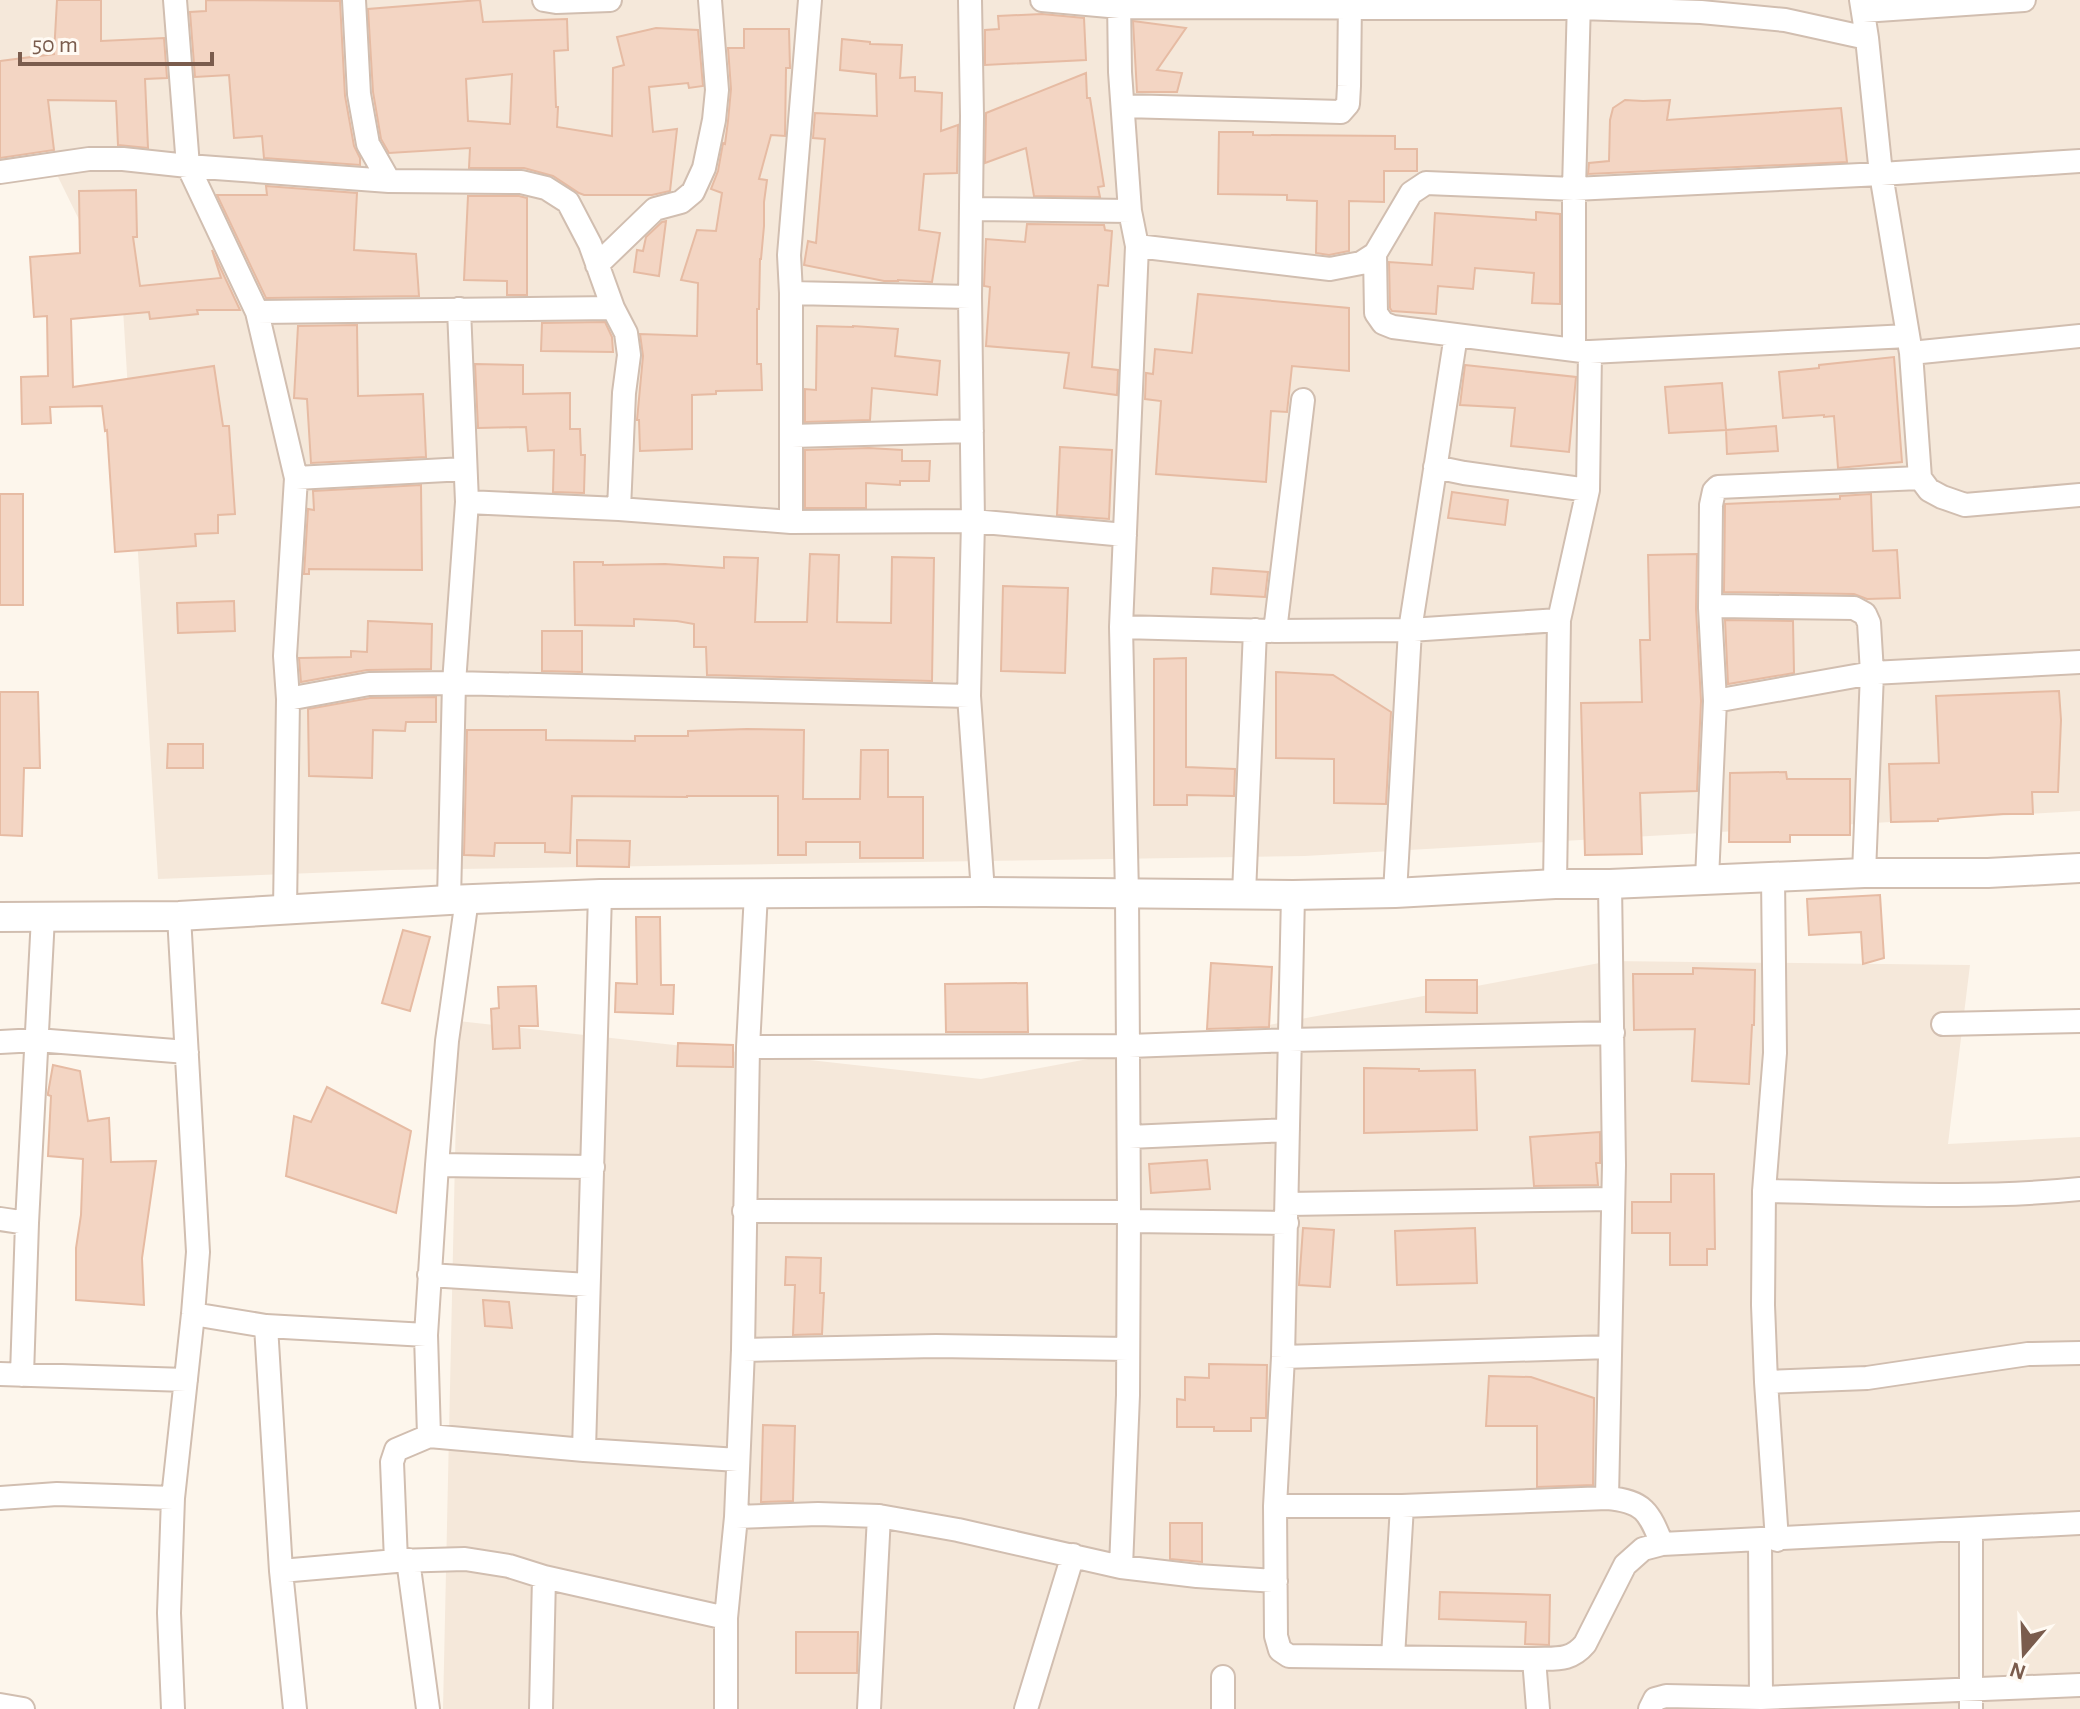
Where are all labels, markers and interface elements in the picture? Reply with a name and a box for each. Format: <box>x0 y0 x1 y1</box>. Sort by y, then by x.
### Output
scale bar <box>20 16 212 66</box>
text: 50 m <box>32 33 78 57</box>
north arrow <box>1984 1613 2064 1693</box>
text: N <box>2007 1658 2029 1684</box>

